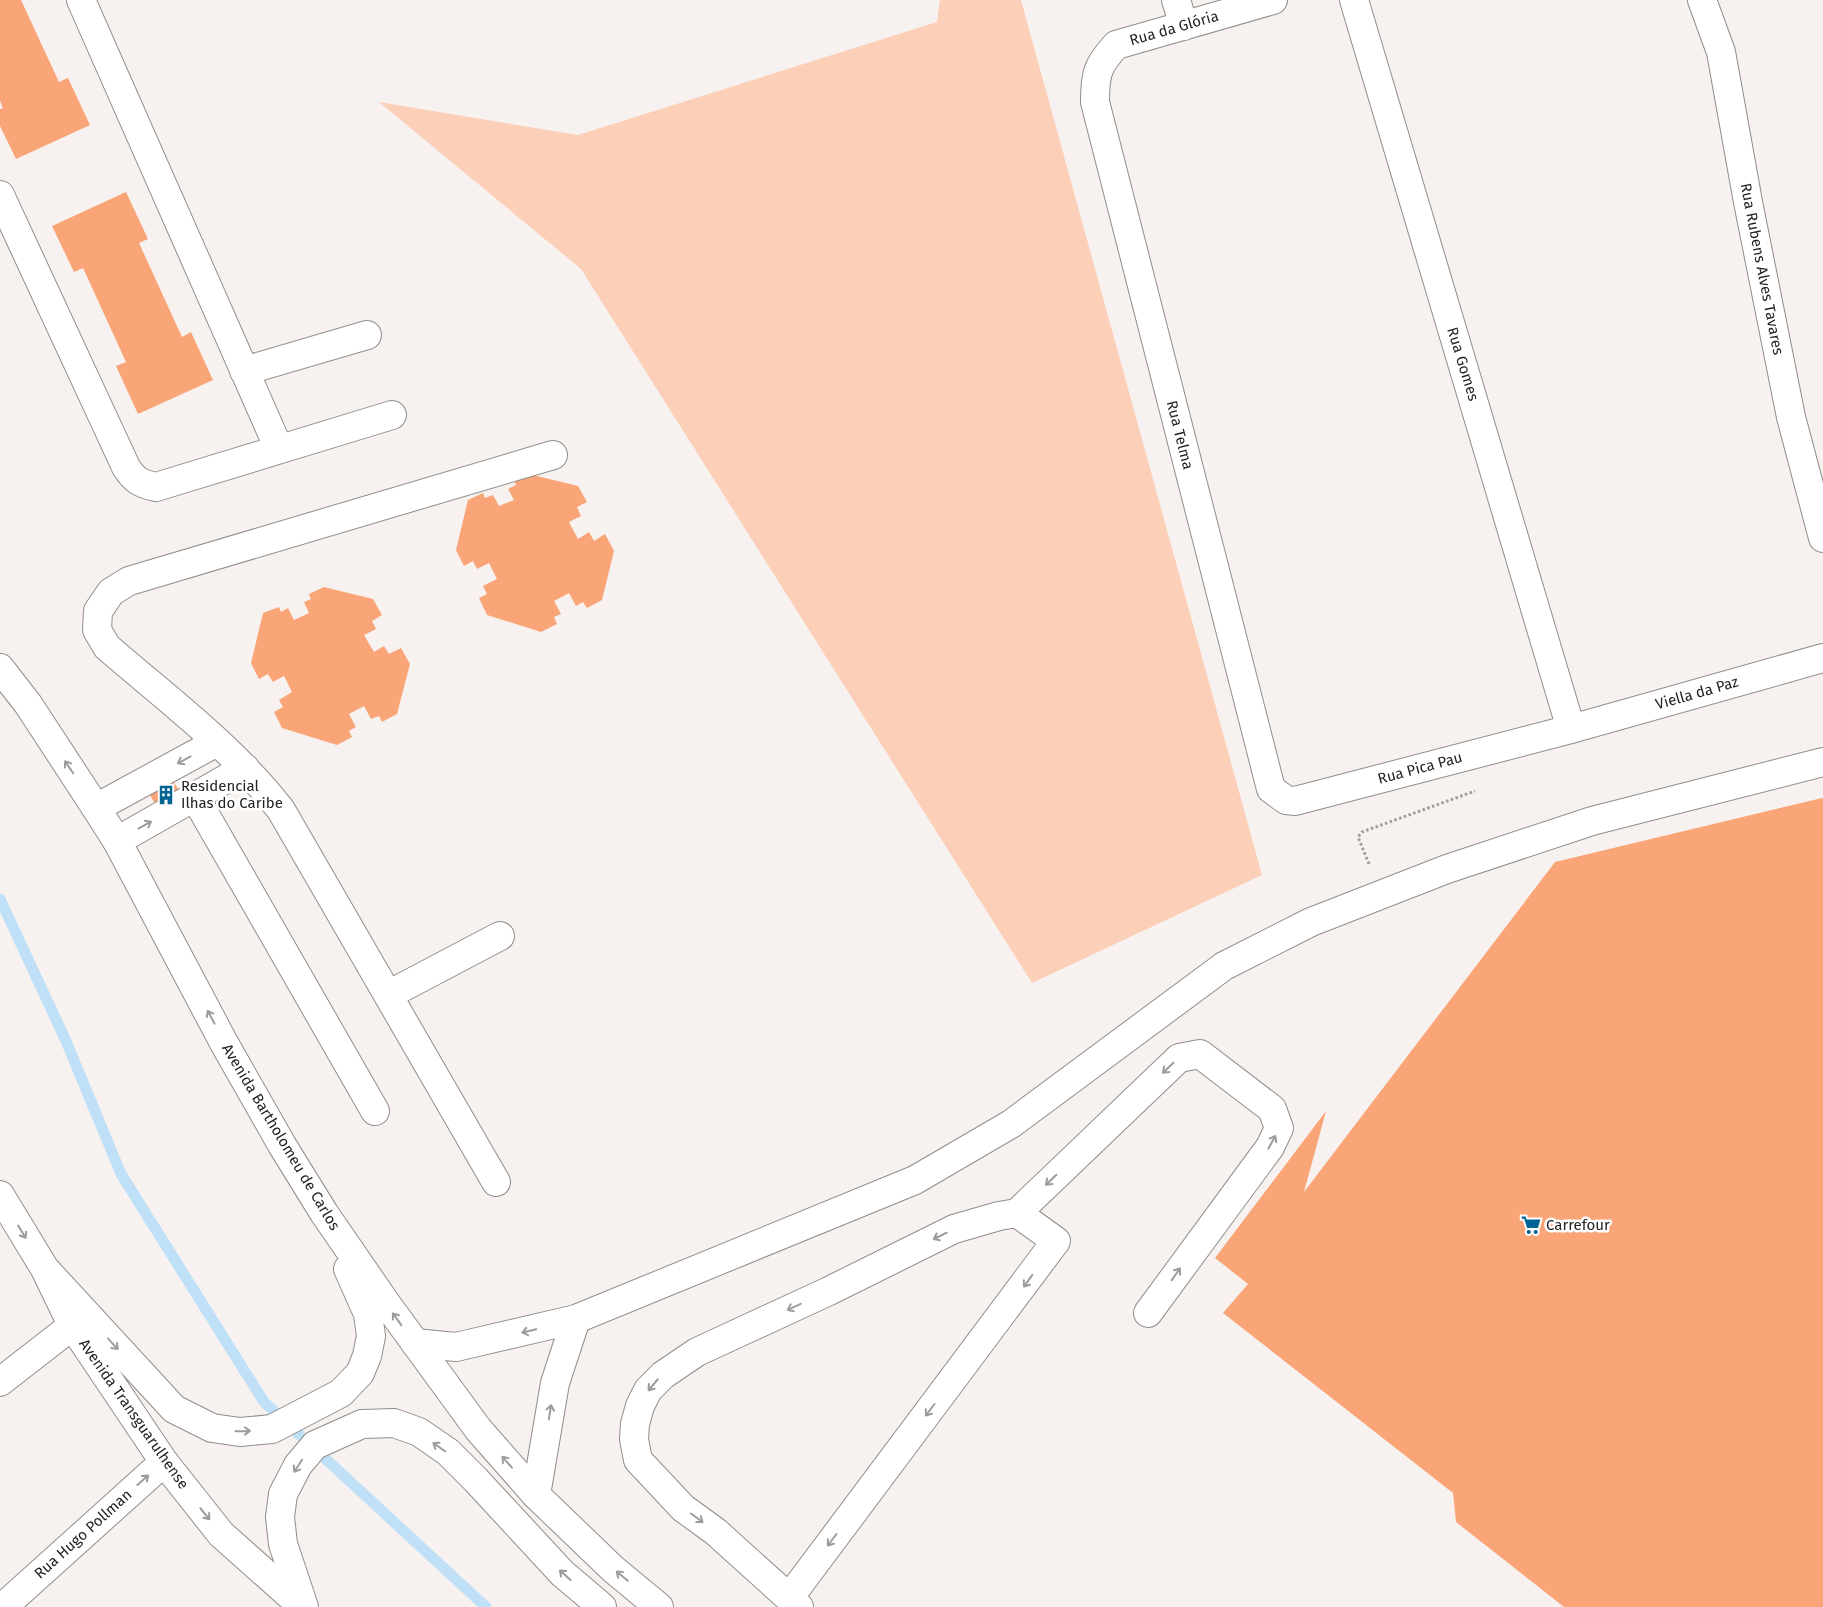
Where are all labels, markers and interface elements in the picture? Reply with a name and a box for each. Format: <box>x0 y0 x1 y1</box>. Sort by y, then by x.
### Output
street label: Rua da Glória <box>1127 7 1221 49</box>
street label: Rua Rubens Alves Tavares <box>1736 182 1788 356</box>
street label: Rua Gomes <box>1443 325 1483 403</box>
street label: Rua Telma <box>1163 399 1197 471</box>
street label: Viella da Paz <box>1654 672 1741 713</box>
street label: Rua Pica Pau <box>1376 748 1464 788</box>
one-way arrow <box>176 755 191 765</box>
one-way arrow <box>64 760 75 774</box>
place label: Residencial Ilhas do Caribe <box>181 777 283 812</box>
building icon: Residencial Ilhas do Caribe <box>155 784 177 806</box>
one-way arrow <box>138 820 152 830</box>
one-way arrow <box>206 1010 215 1025</box>
street label: Avenida Bartholomeu de Carlos <box>218 1040 344 1234</box>
one-way arrow <box>1162 1062 1175 1074</box>
one-way arrow <box>1267 1136 1277 1150</box>
one-way arrow <box>1045 1174 1058 1186</box>
supermarket icon: Carrefour <box>1520 1214 1542 1236</box>
place label: Carrefour <box>1546 1216 1610 1234</box>
one-way arrow <box>18 1224 28 1238</box>
one-way arrow <box>933 1231 948 1241</box>
one-way arrow <box>1171 1267 1181 1281</box>
one-way arrow <box>1023 1274 1033 1288</box>
one-way arrow <box>787 1303 802 1312</box>
one-way arrow <box>392 1312 402 1326</box>
one-way arrow <box>521 1327 537 1336</box>
street label: Avenida Transguarulhense <box>75 1335 193 1493</box>
one-way arrow <box>107 1338 119 1351</box>
one-way arrow <box>648 1379 659 1392</box>
one-way arrow <box>924 1403 935 1416</box>
one-way arrow <box>546 1405 556 1421</box>
one-way arrow <box>234 1426 250 1436</box>
one-way arrow <box>433 1442 447 1452</box>
one-way arrow <box>501 1455 512 1468</box>
one-way arrow <box>293 1459 303 1473</box>
one-way arrow <box>137 1474 150 1486</box>
street label: Rua Hugo Pollman <box>31 1486 135 1582</box>
one-way arrow <box>200 1507 211 1520</box>
one-way arrow <box>690 1513 704 1523</box>
one-way arrow <box>827 1533 837 1547</box>
one-way arrow <box>559 1569 571 1581</box>
one-way arrow <box>616 1570 629 1581</box>

